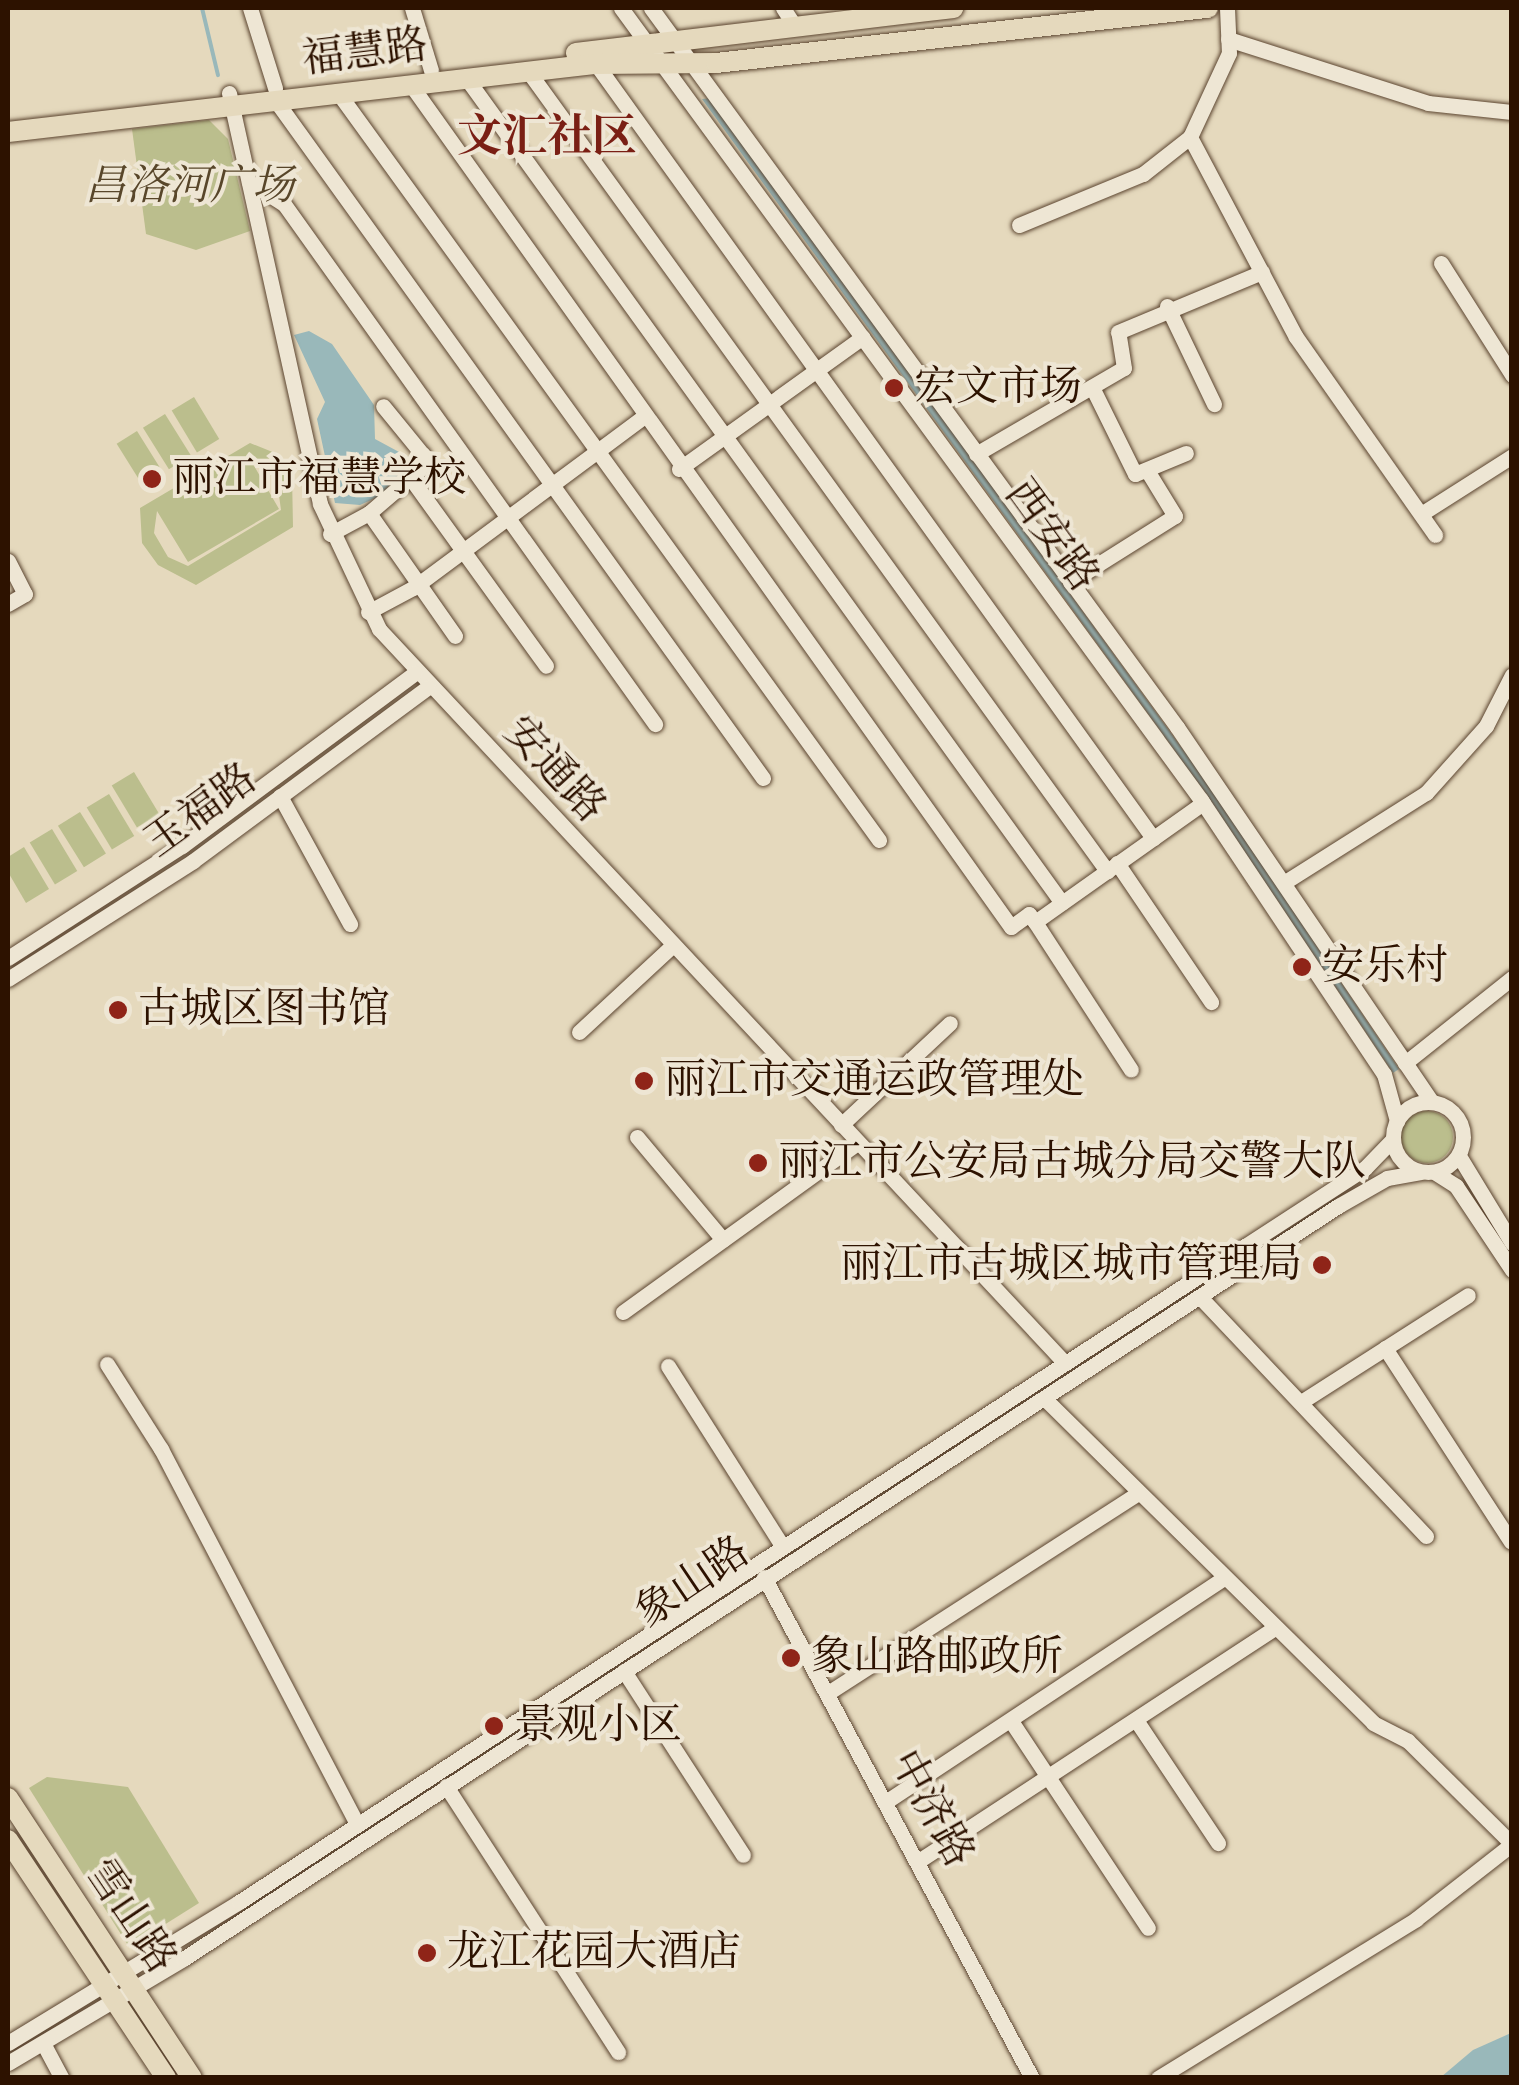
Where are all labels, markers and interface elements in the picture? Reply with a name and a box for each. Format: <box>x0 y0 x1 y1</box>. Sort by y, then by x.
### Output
street label: 福慧路 <box>299 20 431 86</box>
district label: 文汇社区 <box>457 112 637 166</box>
park label: 昌洛河广场 <box>84 162 294 212</box>
place label: 宏文市场 <box>914 363 1082 413</box>
marker: 宏文市场 <box>883 377 905 399</box>
place label: 丽江市福慧学校 <box>172 454 466 504</box>
marker: 丽江市福慧学校 <box>141 468 163 490</box>
street label: 西安路 <box>994 470 1108 602</box>
street label: 安通路 <box>493 707 615 833</box>
street label: 玉福路 <box>135 754 267 868</box>
place label: 安乐村 <box>1322 942 1448 992</box>
marker: 安乐村 <box>1291 956 1313 978</box>
place label: 古城区图书馆 <box>138 985 390 1035</box>
marker: 古城区图书馆 <box>107 999 129 1021</box>
place label: 丽江市交通运政管理处 <box>664 1056 1084 1106</box>
marker: 丽江市交通运政管理处 <box>633 1070 655 1092</box>
place label: 丽江市公安局古城分局交警大队 <box>778 1138 1366 1188</box>
marker: 丽江市公安局古城分局交警大队 <box>747 1152 769 1174</box>
place label: 丽江市古城区城市管理局 <box>840 1240 1302 1290</box>
marker: 丽江市古城区城市管理局 <box>1311 1254 1333 1276</box>
street label: 象山路 <box>627 1527 759 1639</box>
place label: 象山路邮政所 <box>811 1633 1063 1683</box>
marker: 象山路邮政所 <box>780 1647 802 1669</box>
place label: 景观小区 <box>514 1701 682 1751</box>
marker: 景观小区 <box>483 1715 505 1737</box>
street label: 中济路 <box>878 1742 984 1876</box>
street label: 雪山路 <box>74 1851 186 1983</box>
place label: 龙江花园大酒店 <box>447 1928 741 1978</box>
marker: 龙江花园大酒店 <box>416 1942 438 1964</box>

